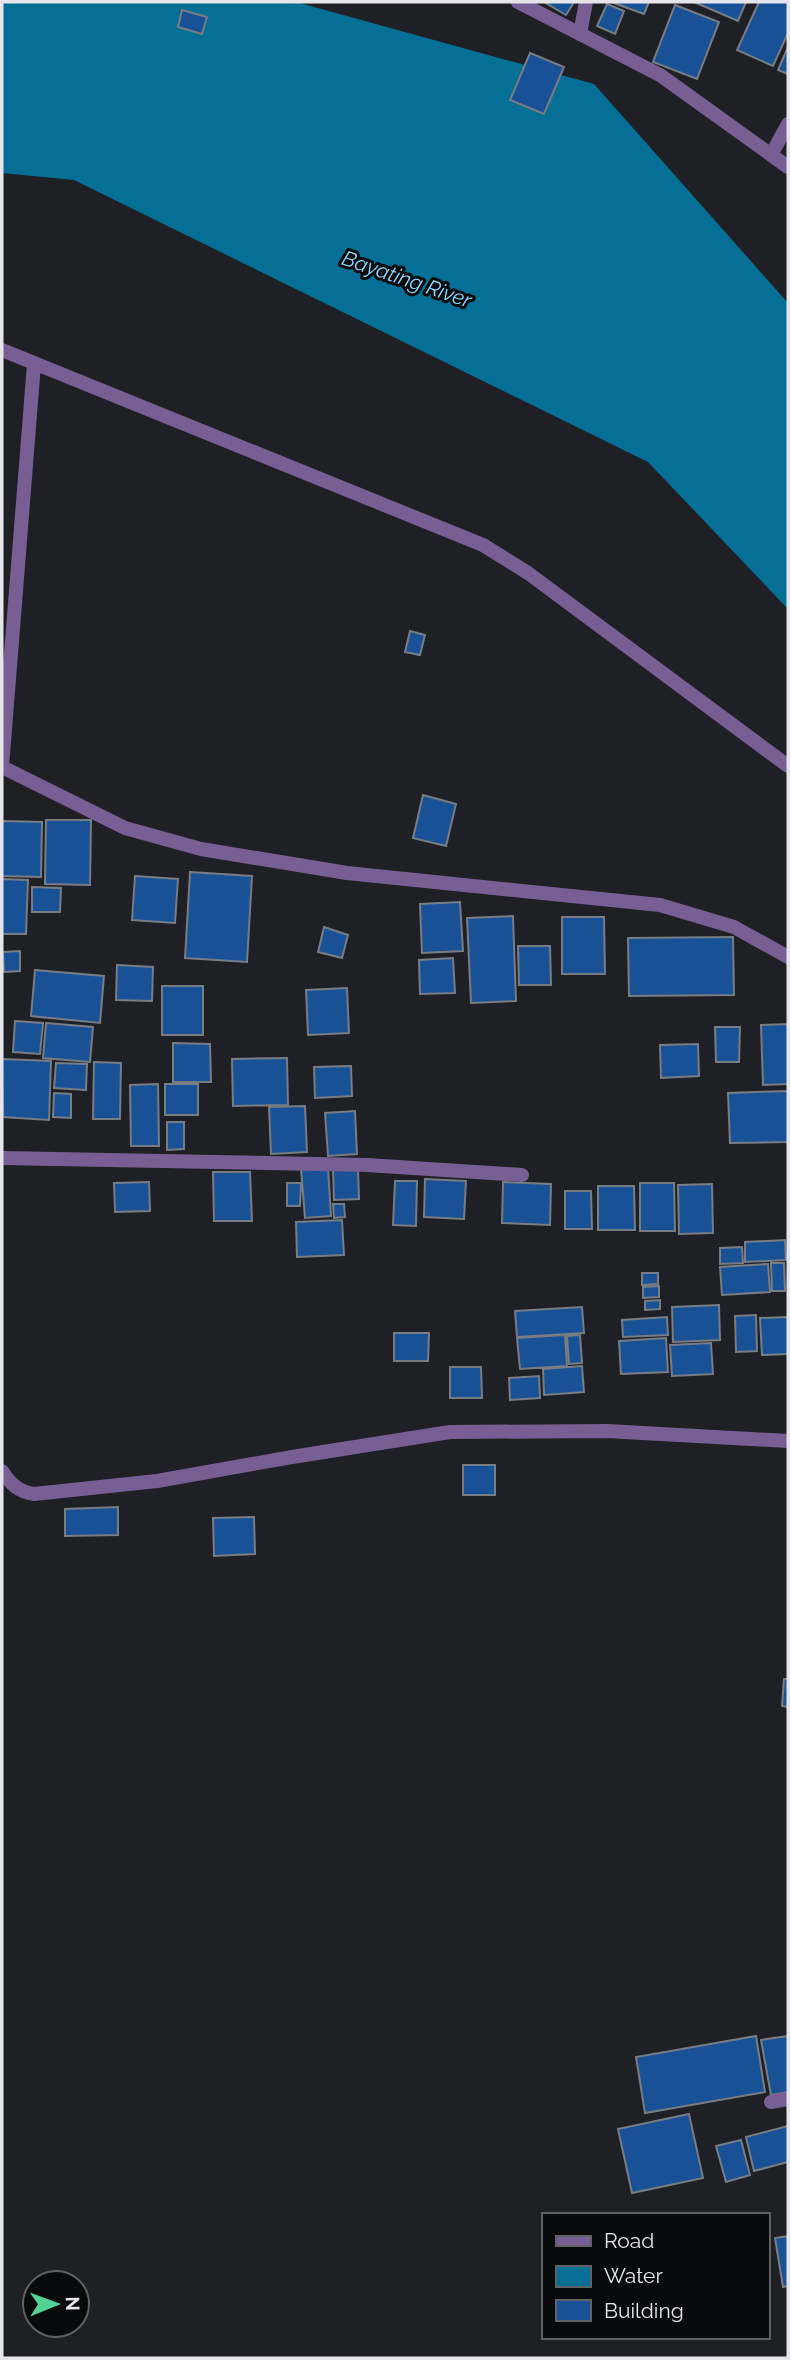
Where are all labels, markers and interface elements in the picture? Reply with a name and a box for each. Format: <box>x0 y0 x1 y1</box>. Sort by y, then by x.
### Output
water label: Bayating River <box>339 245 476 313</box>
legend <box>542 2213 769 2339</box>
text: Road <box>604 2228 654 2253</box>
text: Water <box>604 2263 663 2288</box>
north arrow <box>21 2269 91 2339</box>
text: N <box>62 2296 84 2311</box>
text: Building <box>604 2298 684 2323</box>

